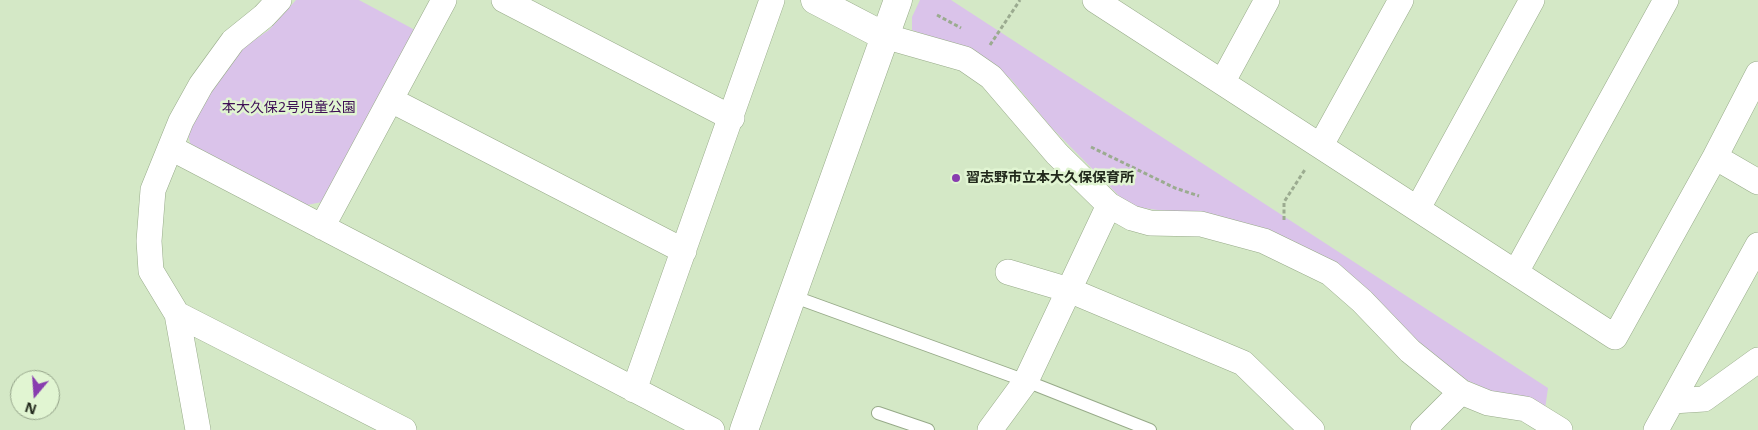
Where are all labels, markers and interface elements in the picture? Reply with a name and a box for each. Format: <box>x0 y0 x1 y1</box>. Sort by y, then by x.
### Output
park label: 本大久保2号児童公園 <box>222 100 356 116</box>
place label: 習志野市立本大久保保育所 <box>966 170 1134 186</box>
marker: 習志野市立本大久保保育所 <box>950 172 962 184</box>
north arrow <box>10 370 60 420</box>
text: N <box>22 398 39 420</box>

